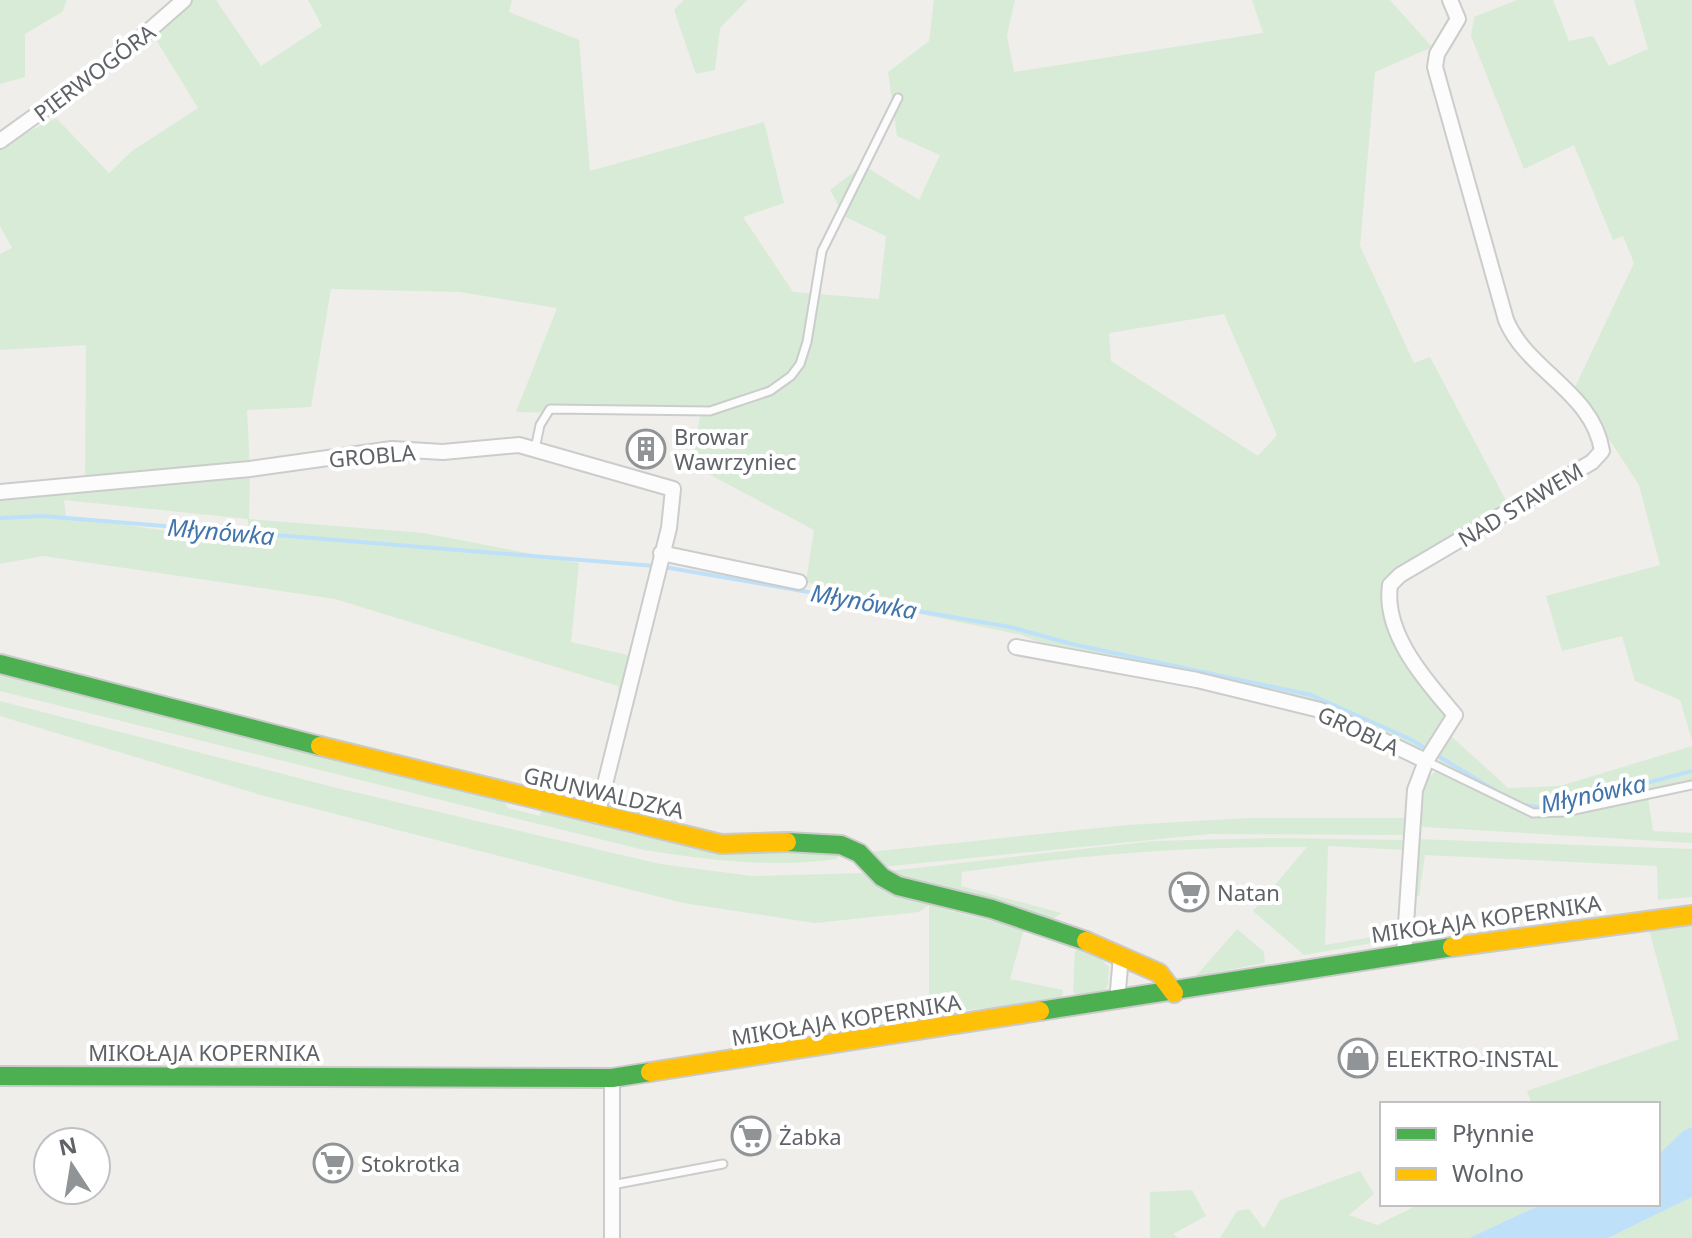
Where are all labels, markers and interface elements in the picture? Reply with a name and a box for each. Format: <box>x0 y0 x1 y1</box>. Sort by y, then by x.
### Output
street label: PIERWOGÓRA <box>27 16 162 128</box>
place label: Browar Wawrzyniec <box>674 421 797 476</box>
building icon: Browar Wawrzyniec <box>625 428 667 470</box>
street label: GROBLA <box>327 436 417 474</box>
street label: NAD STAWEM <box>1452 455 1588 553</box>
water label: Młynówka <box>166 510 276 552</box>
water label: Młynówka <box>808 575 920 627</box>
street label: GROBLA <box>1313 698 1406 762</box>
street label: GRUNWALDZKA <box>521 759 688 825</box>
water label: Młynówka <box>1537 766 1649 820</box>
supermarket icon: Natan <box>1168 871 1210 913</box>
place label: Natan <box>1217 877 1280 907</box>
street label: MIKOŁAJA KOPERNIKA <box>1369 887 1604 949</box>
street label: MIKOŁAJA KOPERNIKA <box>729 986 964 1052</box>
street label: MIKOŁAJA KOPERNIKA <box>88 1037 321 1067</box>
shop icon: ELEKTRO-INSTAL <box>1337 1037 1379 1079</box>
place label: ELEKTRO-INSTAL <box>1386 1043 1558 1073</box>
legend <box>1380 1102 1660 1206</box>
supermarket icon: Żabka <box>730 1115 772 1157</box>
text: Płynnie <box>1452 1116 1534 1149</box>
place label: Żabka <box>779 1121 842 1151</box>
north arrow <box>32 1126 112 1206</box>
text: N <box>56 1129 80 1162</box>
supermarket icon: Stokrotka <box>312 1142 354 1184</box>
place label: Stokrotka <box>361 1148 460 1178</box>
text: Wolno <box>1452 1156 1524 1189</box>

